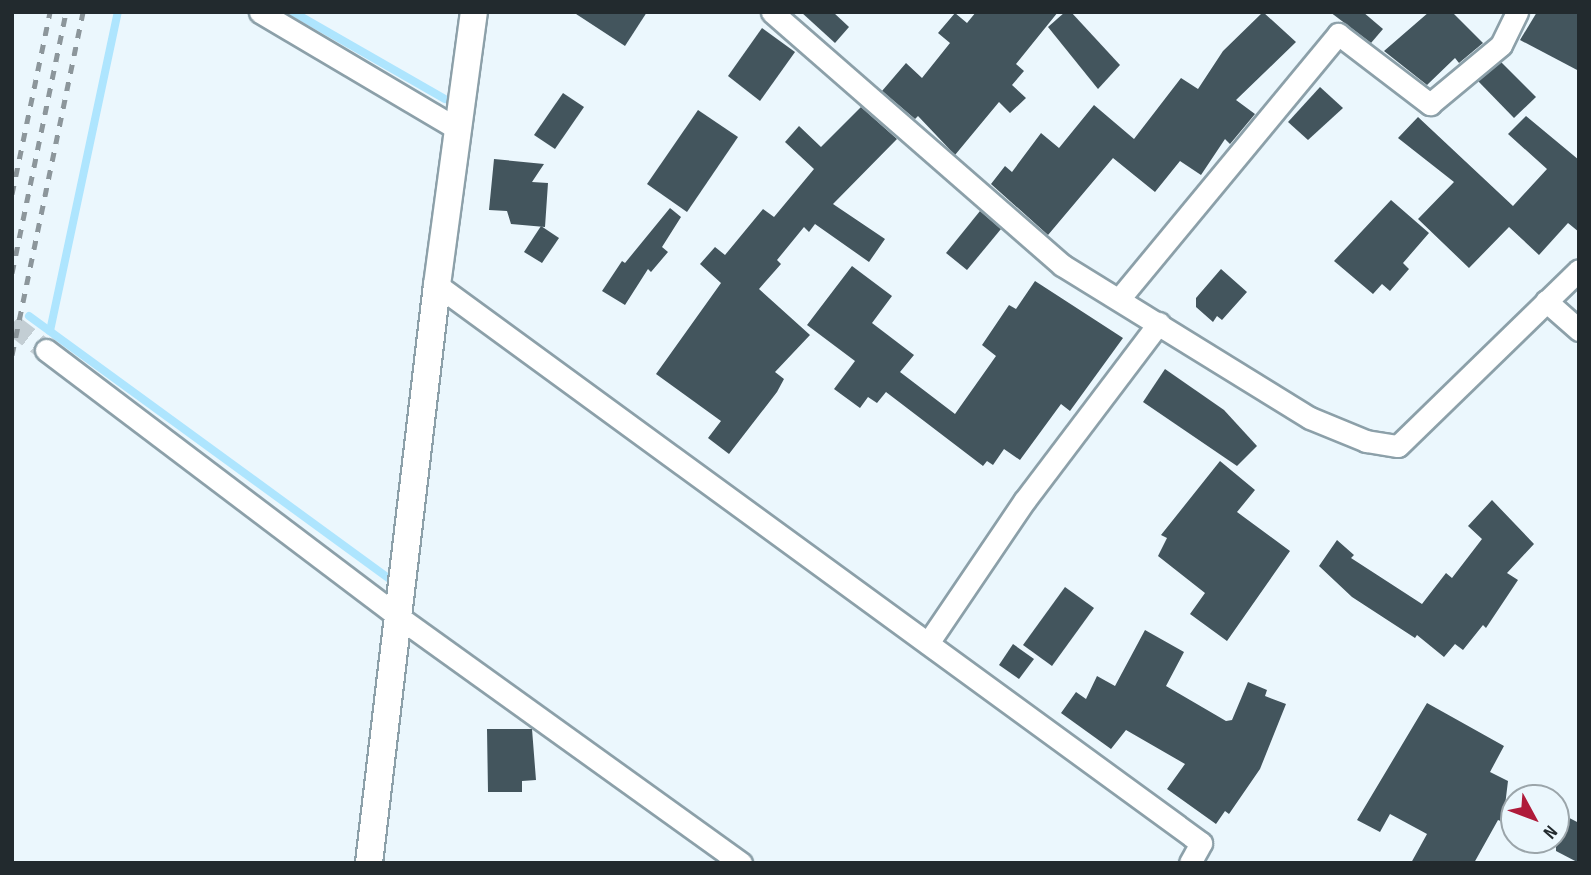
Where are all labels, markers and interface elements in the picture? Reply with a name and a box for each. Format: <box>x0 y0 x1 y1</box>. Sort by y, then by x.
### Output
north arrow <box>1500 784 1570 854</box>
text: N <box>1538 820 1562 843</box>

